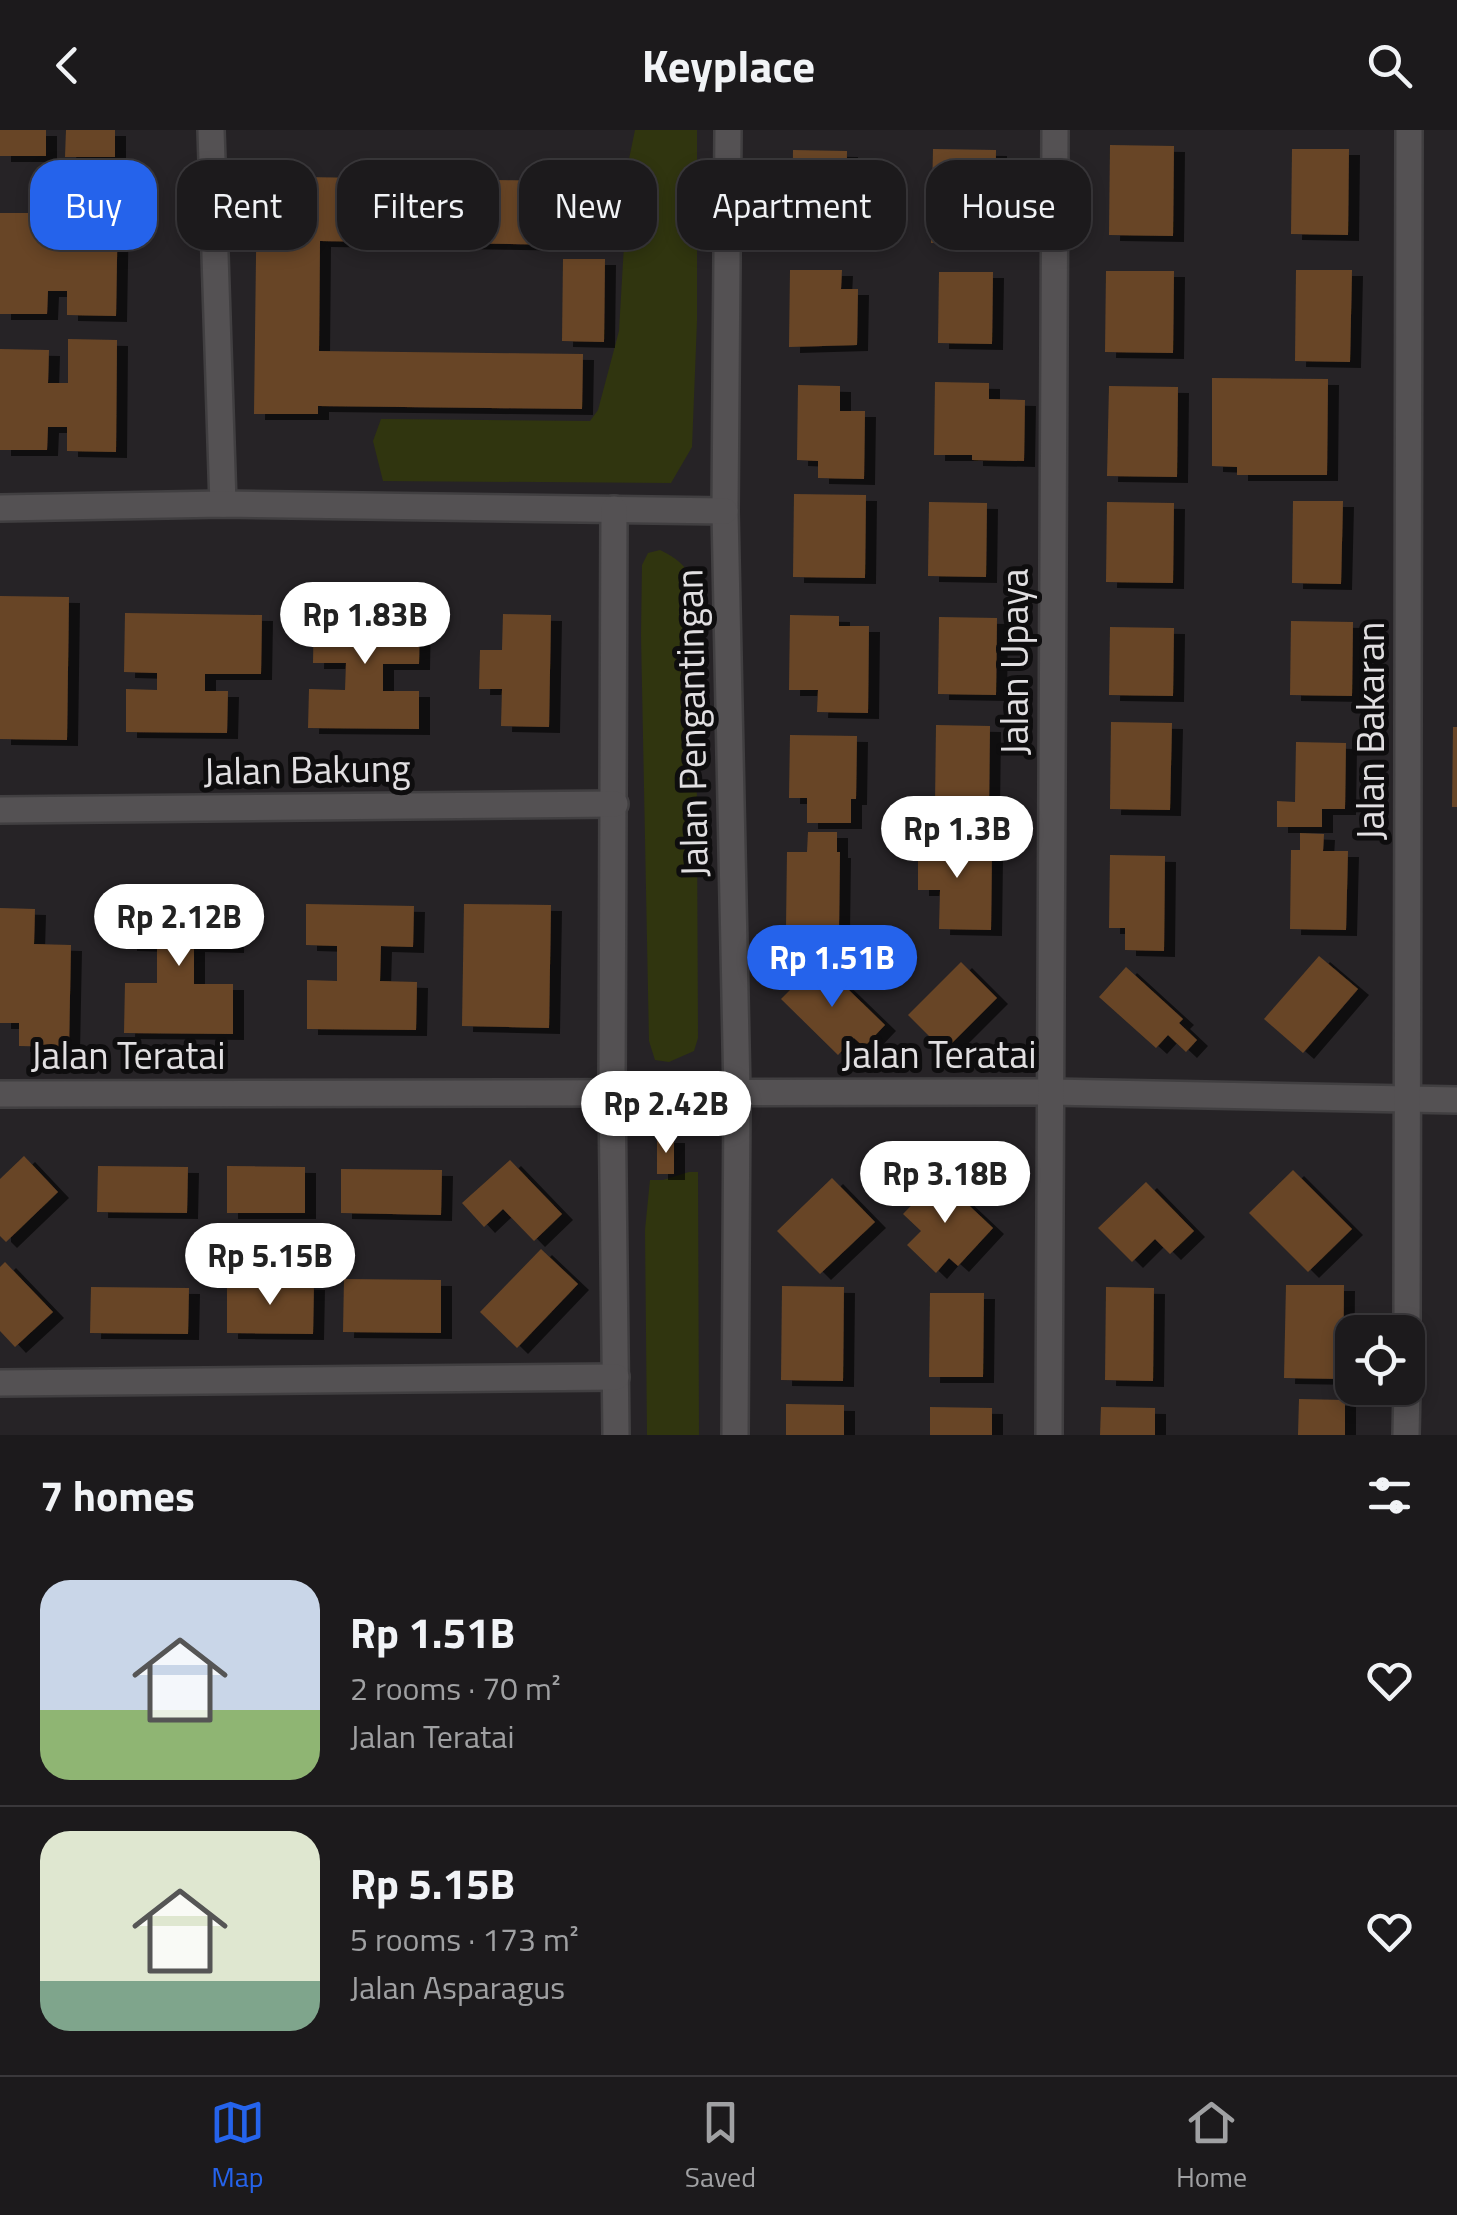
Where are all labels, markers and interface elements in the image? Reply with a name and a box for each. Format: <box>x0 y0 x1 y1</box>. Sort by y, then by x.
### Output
text: Keyplace <box>642 31 815 99</box>
icon: back <box>40 38 95 93</box>
icon: search <box>1362 38 1417 93</box>
chip: Buy <box>30 160 157 250</box>
chip: Rent <box>177 160 317 250</box>
chip: Filters <box>337 160 499 250</box>
chip: New <box>519 160 657 250</box>
chip: Apartment <box>677 160 906 250</box>
chip: House <box>926 160 1091 250</box>
street label: Jalan Pengantingan <box>659 568 723 878</box>
street label: Jalan Upaya <box>985 569 1043 756</box>
pin: Rp 1.83B <box>262 582 468 667</box>
text: Rp 1.83B <box>302 590 428 638</box>
street label: Jalan Bakaran <box>1341 622 1399 840</box>
street label: Jalan Bakung <box>203 738 411 800</box>
pin: Rp 1.3B <box>865 796 1049 881</box>
text: Rp 1.3B <box>903 804 1011 852</box>
pin: Rp 2.12B <box>76 884 282 969</box>
text: Rp 2.12B <box>116 892 242 940</box>
pin: Rp 1.51B <box>729 925 935 1010</box>
text: Rp 1.51B <box>769 933 895 981</box>
street label: Jalan Teratai <box>841 1025 1037 1083</box>
street label: Jalan Teratai <box>30 1026 226 1084</box>
pin: Rp 2.42B <box>563 1071 769 1156</box>
text: Rp 2.42B <box>603 1079 729 1127</box>
pin: Rp 3.18B <box>842 1141 1048 1226</box>
text: Rp 3.18B <box>882 1149 1008 1197</box>
pin: Rp 5.15B <box>167 1223 373 1308</box>
text: Rp 5.15B <box>207 1231 333 1279</box>
map controls <box>1335 1315 1425 1405</box>
button: locate <box>1335 1315 1425 1405</box>
text: 7 homes <box>40 1463 195 1527</box>
icon: filters <box>1362 1468 1417 1523</box>
text: Rp 1.51B <box>350 1600 515 1664</box>
icon: home <box>120 1620 240 1740</box>
icon: heart <box>1362 1653 1417 1708</box>
text: 2 rooms · 70 m² <box>350 1664 561 1712</box>
text: Jalan Teratai <box>350 1712 514 1760</box>
text: Rp 5.15B <box>350 1851 515 1915</box>
icon: home <box>120 1871 240 1991</box>
icon: heart <box>1362 1904 1417 1959</box>
text: 5 rooms · 173 m² <box>350 1915 579 1963</box>
text: Jalan Asparagus <box>350 1963 565 2011</box>
tab: Map <box>210 2095 265 2198</box>
tab: Saved <box>685 2095 756 2198</box>
tab: Home <box>1176 2095 1247 2198</box>

